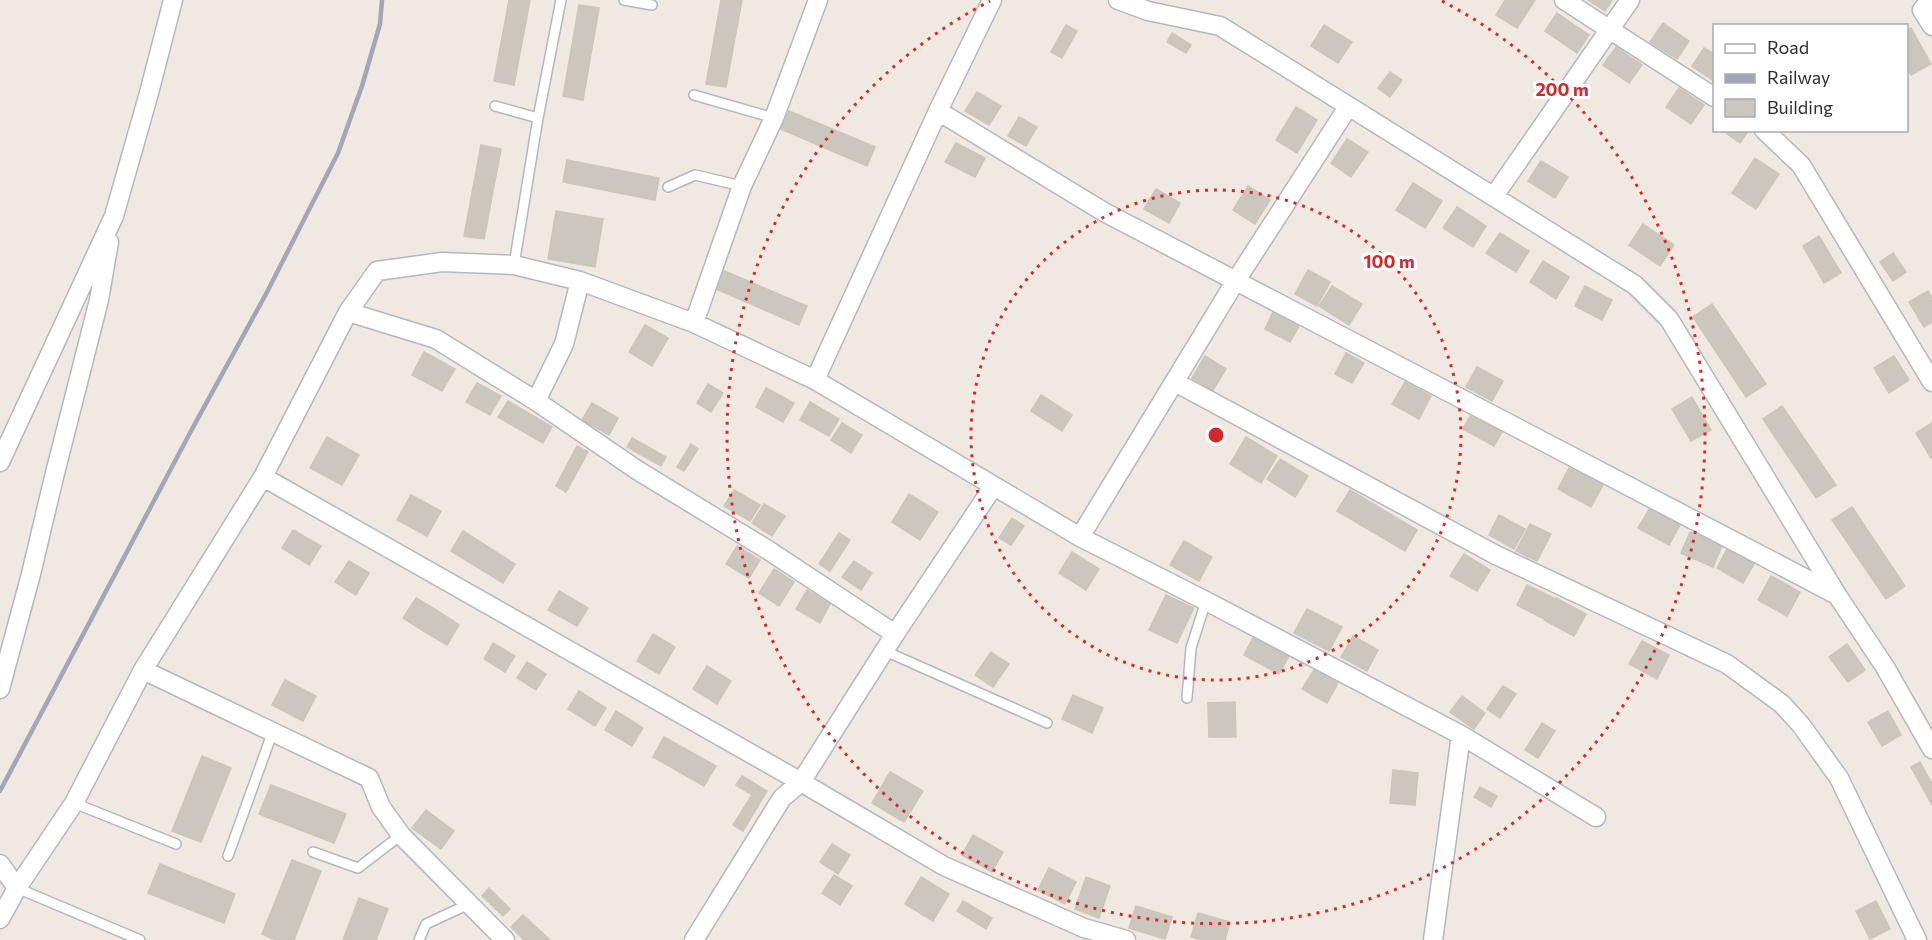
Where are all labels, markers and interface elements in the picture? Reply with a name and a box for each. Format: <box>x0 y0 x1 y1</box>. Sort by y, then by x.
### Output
legend <box>1713 24 1908 132</box>
text: Road <box>1767 36 1809 58</box>
text: Railway <box>1767 66 1830 88</box>
text: 200 m <box>1535 78 1589 100</box>
text: Building <box>1767 96 1833 118</box>
text: 100 m <box>1363 250 1415 272</box>
centre of rings <box>1206 425 1226 445</box>

